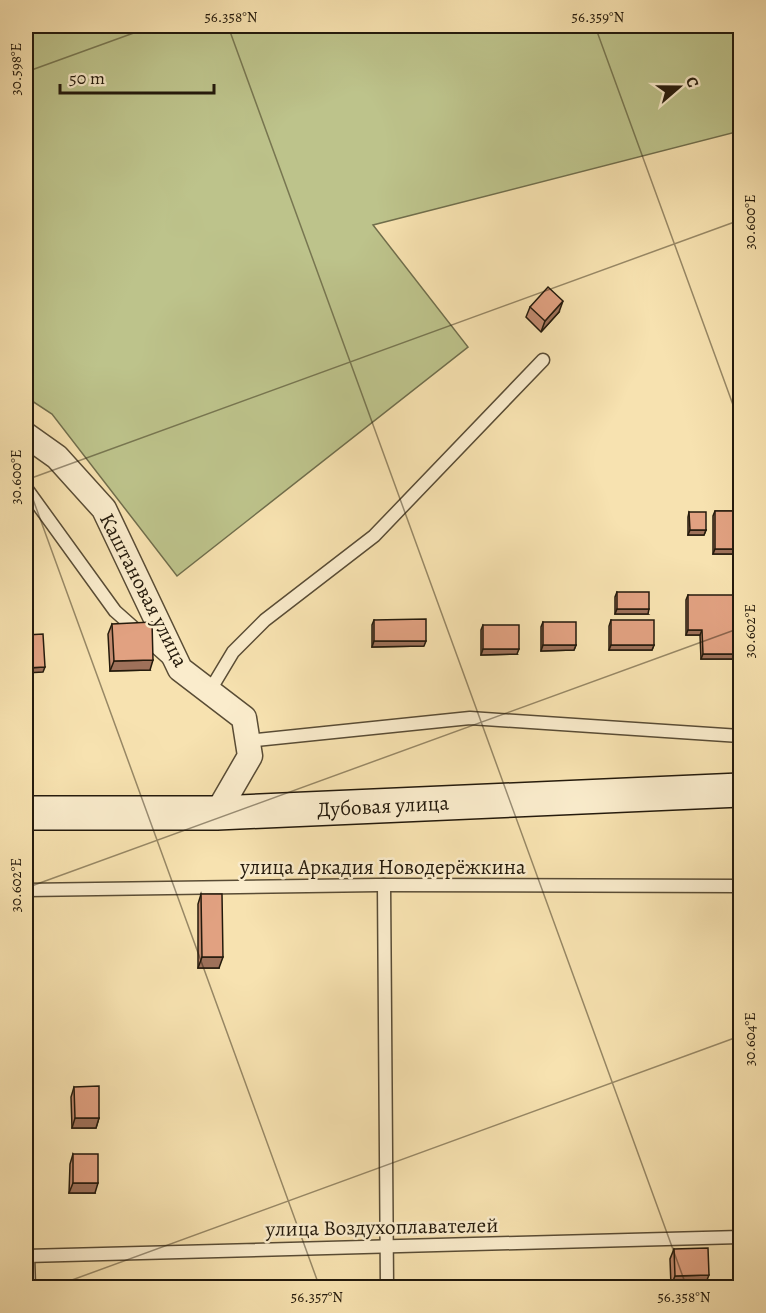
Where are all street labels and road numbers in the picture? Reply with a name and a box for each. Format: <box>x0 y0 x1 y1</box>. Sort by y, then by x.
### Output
street label: Каштановая улица <box>93 508 195 672</box>
street label: Дубовая улица <box>316 789 450 823</box>
street label: улица Аркадия Новодерёжкина <box>239 853 526 881</box>
street label: улица Воздухоплавателей <box>264 1211 499 1243</box>

